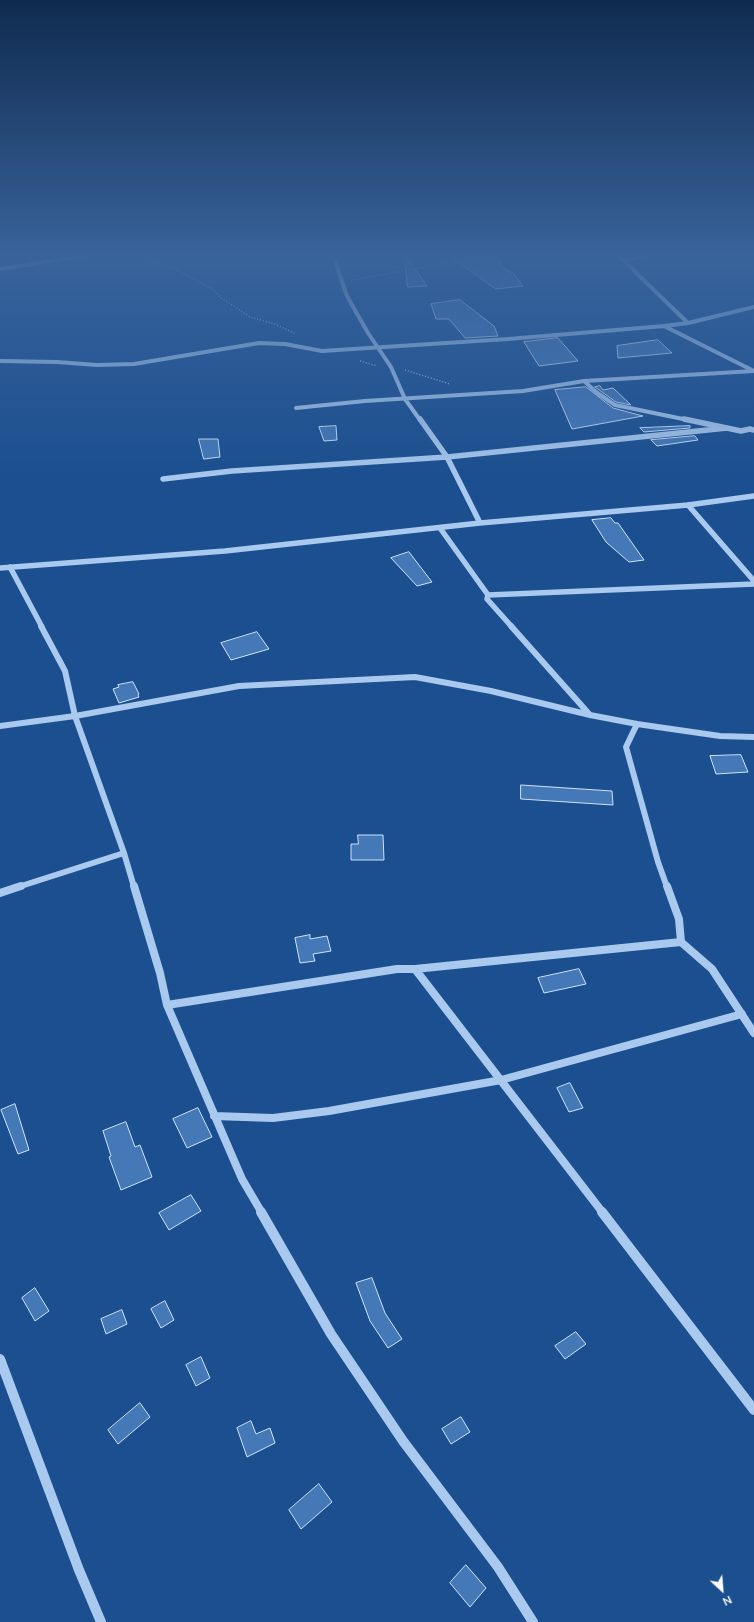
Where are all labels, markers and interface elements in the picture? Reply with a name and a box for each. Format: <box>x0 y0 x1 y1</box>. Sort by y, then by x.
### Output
north arrow <box>702 1570 742 1610</box>
text: N <box>720 1593 734 1609</box>

